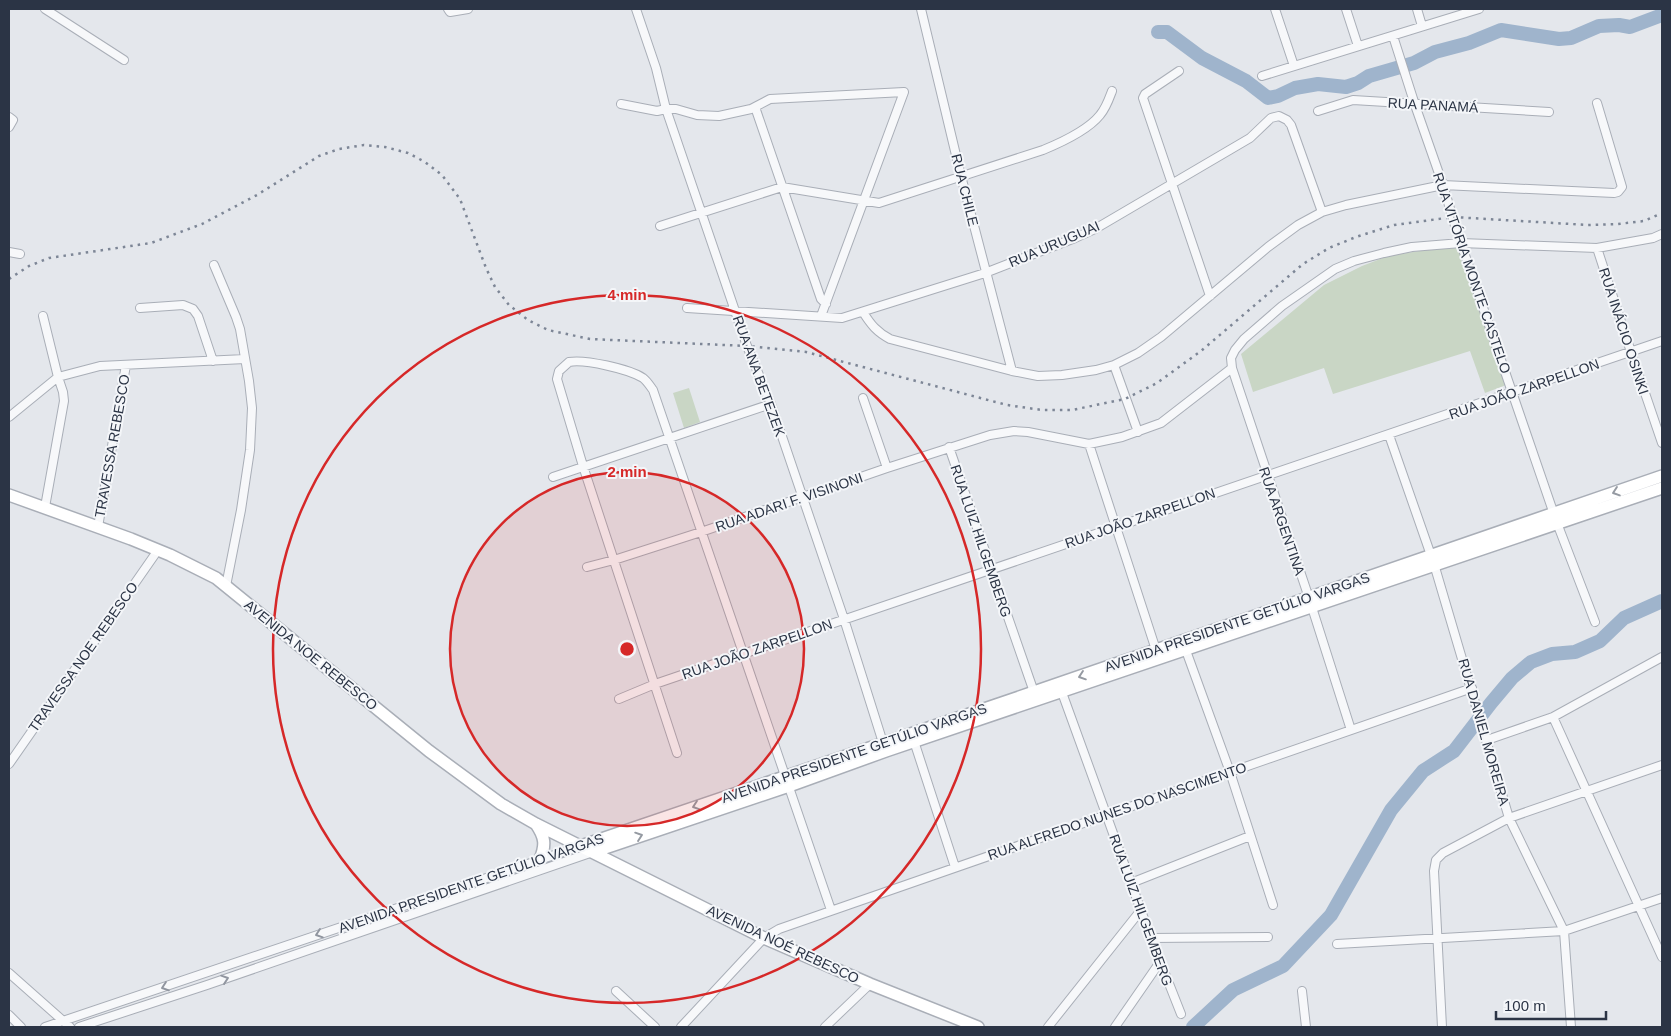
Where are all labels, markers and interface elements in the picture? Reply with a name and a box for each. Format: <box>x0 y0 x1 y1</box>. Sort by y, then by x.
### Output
street label: RUA PANAMÁ <box>1387 95 1479 115</box>
street label: RUA CHILE <box>948 152 982 228</box>
street label: RUA VITÓRIA MONTE CASTELO <box>1430 170 1514 376</box>
street label: RUA URUGUAI <box>1006 218 1102 270</box>
street label: RUA INÁCIO OSINKI <box>1596 266 1652 396</box>
text: 4 min <box>607 286 647 303</box>
street label: RUA ANA BETEZEK <box>730 313 789 439</box>
street label: RUA JOÃO ZARPELLON <box>1447 356 1601 422</box>
street label: TRAVESSA REBESCO <box>92 373 133 519</box>
text: 2 min <box>607 463 647 480</box>
street label: RUA LUIZ HILGEMBERG <box>947 463 1015 619</box>
street label: RUA ARGENTINA <box>1256 465 1308 578</box>
street label: RUA ADARI F. VISINONI <box>713 469 865 535</box>
street label: RUA JOÃO ZARPELLON <box>1063 485 1217 551</box>
one-way arrow <box>1612 486 1621 496</box>
street label: AVENIDA PRESIDENTE GETÚLIO VARGAS <box>1102 569 1372 675</box>
street label: TRAVESSA NOE REBESCO <box>25 579 141 735</box>
street label: AVENIDA NOE REBESCO <box>241 596 381 714</box>
street label: RUA JOÃO ZARPELLON <box>680 616 834 682</box>
centre of rings <box>618 640 636 658</box>
street label: RUA DANIEL MOREIRA <box>1455 657 1513 808</box>
one-way arrow <box>1078 670 1086 680</box>
street label: AVENIDA PRESIDENTE GETÚLIO VARGAS <box>719 700 989 806</box>
street label: RUA ALFREDO NUNES DO NASCIMENTO <box>985 759 1249 863</box>
one-way arrow <box>692 800 700 810</box>
street label: AVENIDA PRESIDENTE GETÚLIO VARGAS <box>336 830 606 936</box>
one-way arrow <box>634 832 643 842</box>
street label: RUA LUIZ HILGEMBERG <box>1106 832 1176 988</box>
street label: AVENIDA NOÉ REBESCO <box>704 902 862 986</box>
one-way arrow <box>315 929 324 939</box>
one-way arrow <box>220 975 228 985</box>
one-way arrow <box>161 981 170 991</box>
scale bar <box>1496 988 1606 1020</box>
text: 100 m <box>1504 997 1546 1014</box>

